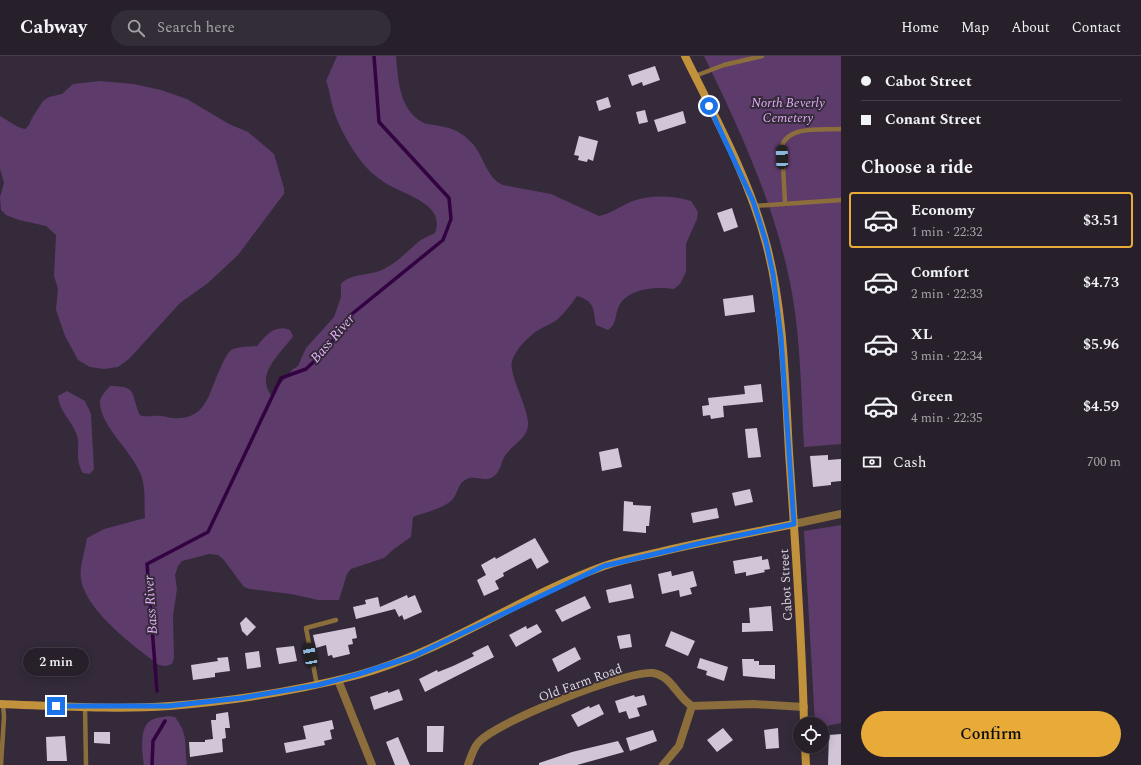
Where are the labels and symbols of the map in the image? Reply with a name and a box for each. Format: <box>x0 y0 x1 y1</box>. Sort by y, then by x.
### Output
park label: North Beverly Cemetery <box>751 93 825 128</box>
route start <box>700 97 718 115</box>
car <box>776 145 788 169</box>
water label: Bass River <box>305 309 360 367</box>
street label: Cabot Street <box>774 548 798 621</box>
water label: Bass River <box>138 575 163 635</box>
car <box>302 642 318 668</box>
callout: 2 min <box>23 648 89 676</box>
street label: Old Farm Road <box>536 659 625 707</box>
route end <box>47 697 65 715</box>

